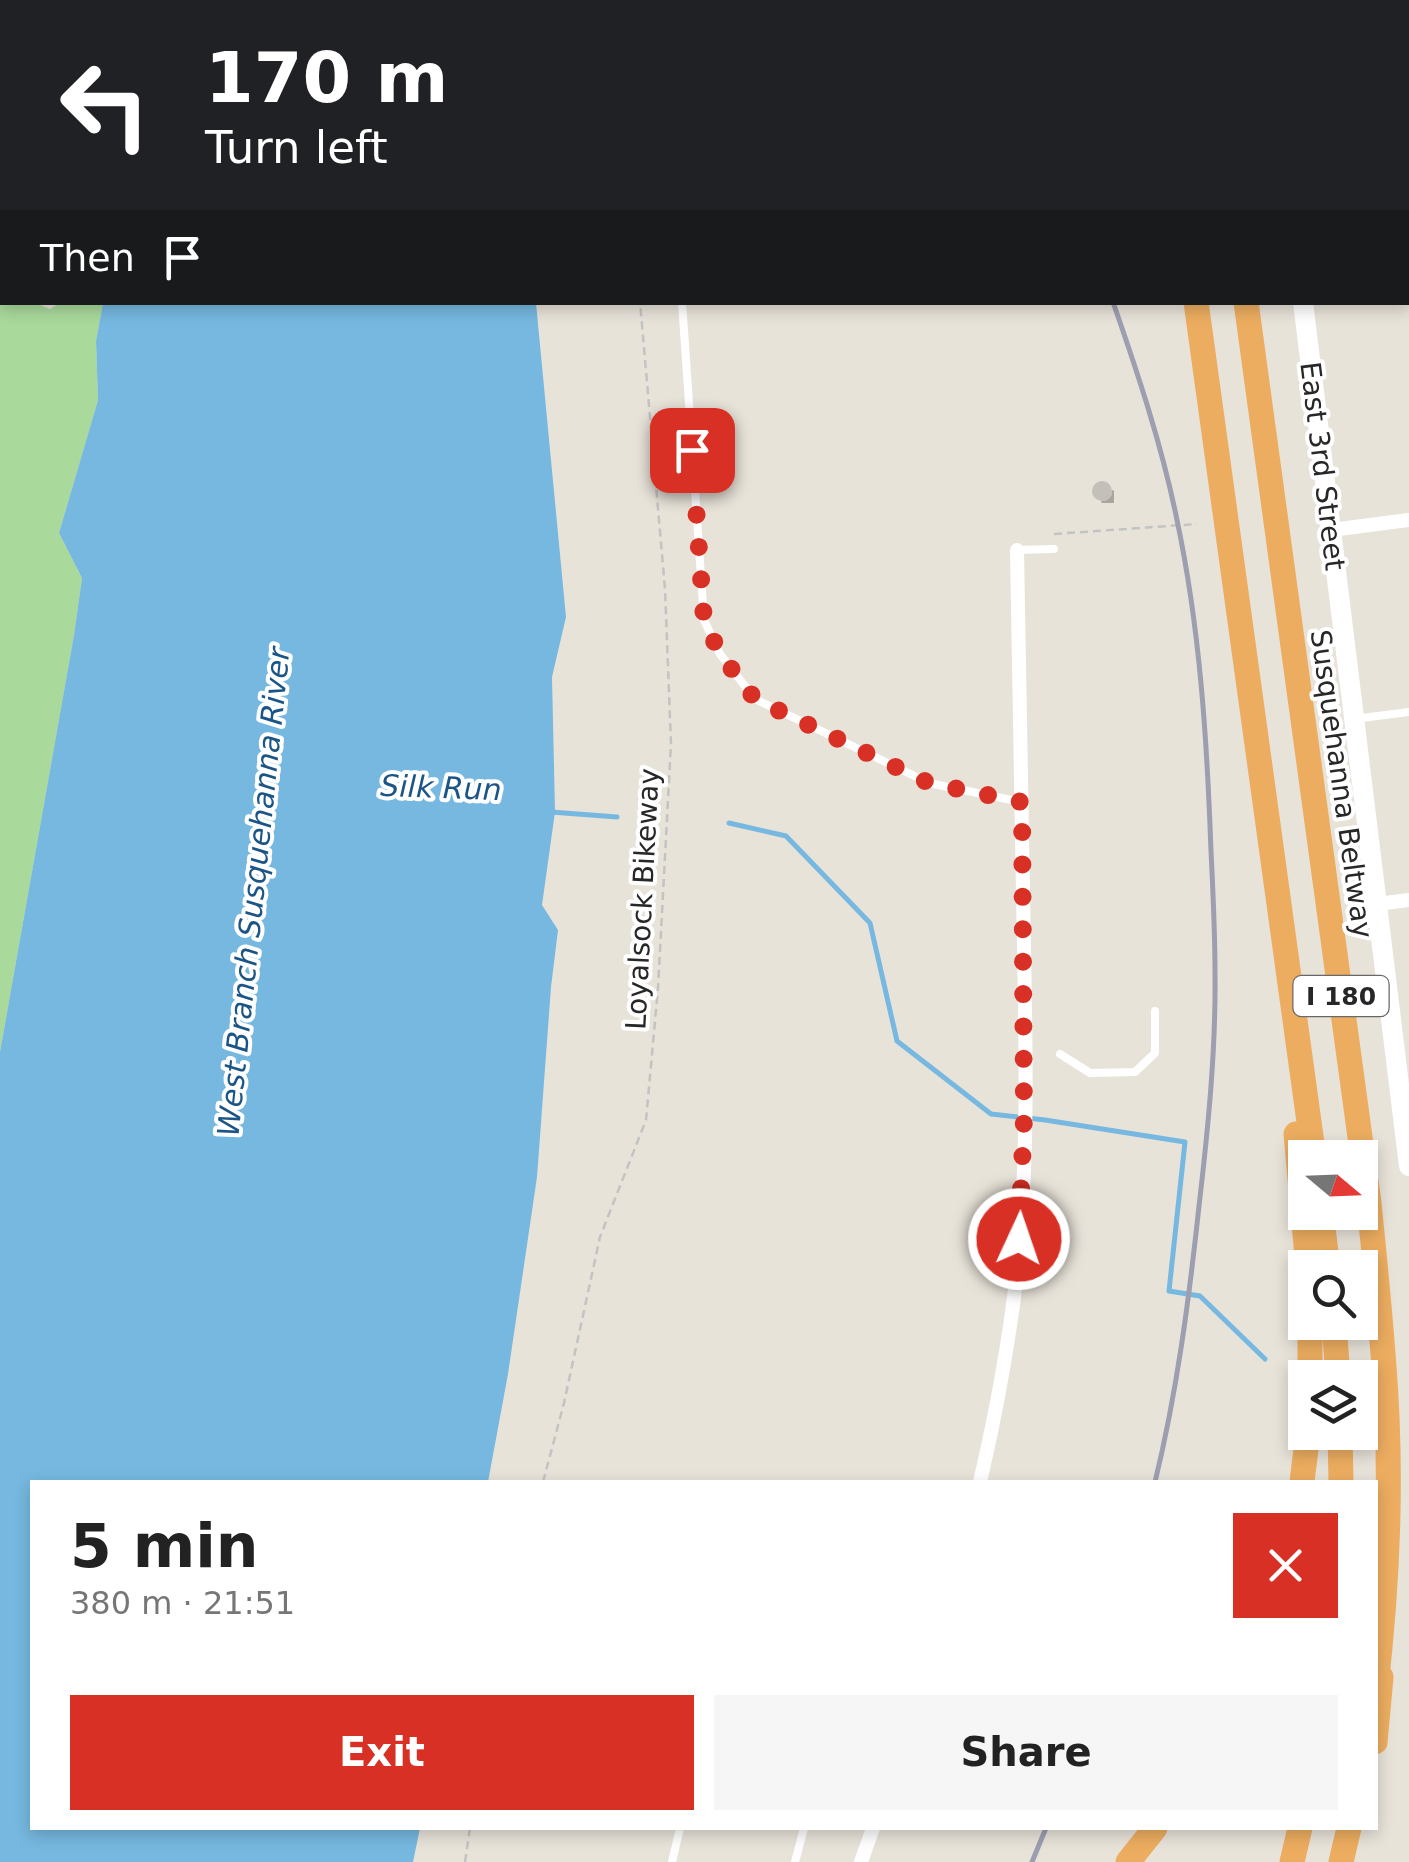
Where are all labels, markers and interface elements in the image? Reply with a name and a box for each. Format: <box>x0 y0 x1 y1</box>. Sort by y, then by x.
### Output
text: 170 m <box>205 37 448 119</box>
icon: left <box>40 40 170 170</box>
text: Turn left <box>205 121 388 174</box>
icon: arrive <box>155 230 210 285</box>
text: Then <box>40 236 135 280</box>
street label: East 3rd Street <box>1293 360 1352 572</box>
pin <box>650 408 735 493</box>
icon: arrive <box>665 423 720 478</box>
street label: Susquehanna Beltway <box>1304 628 1379 940</box>
water label: West Branch Susquehanna River <box>210 644 297 1138</box>
street label: Loyalsock Bikeway <box>619 767 666 1031</box>
water label: Silk Run <box>380 768 502 807</box>
road number: I 180 <box>1294 976 1388 1016</box>
north arrow <box>1288 1140 1378 1230</box>
map controls <box>1288 1140 1378 1450</box>
position arrow <box>967 1187 1071 1291</box>
button: search <box>1288 1250 1378 1340</box>
button: layers <box>1288 1360 1378 1450</box>
text: 5 min <box>70 1511 258 1581</box>
button: close <box>1233 1513 1338 1618</box>
text: 380 m · 21:51 <box>70 1584 295 1622</box>
button: Exit <box>70 1695 694 1810</box>
button: Share <box>714 1695 1338 1810</box>

